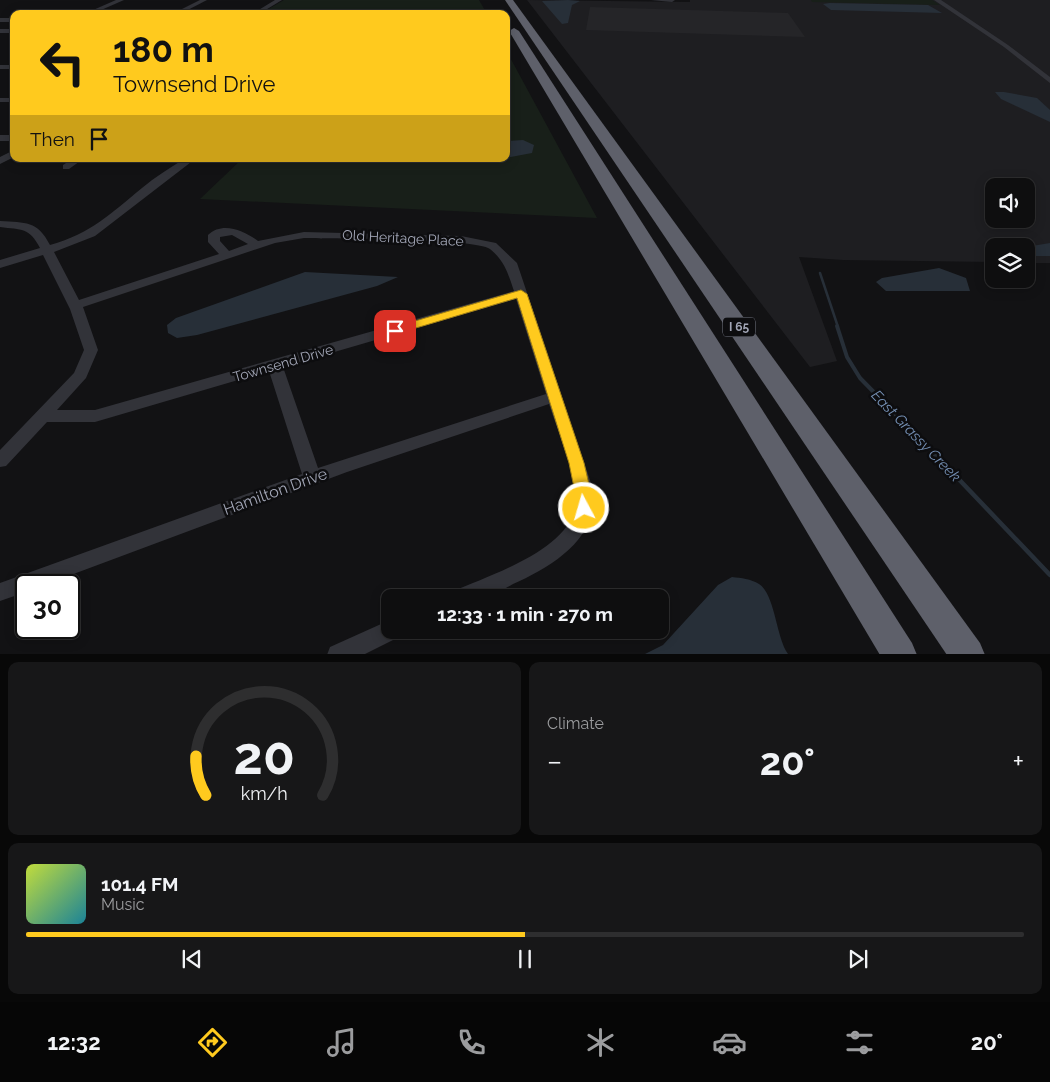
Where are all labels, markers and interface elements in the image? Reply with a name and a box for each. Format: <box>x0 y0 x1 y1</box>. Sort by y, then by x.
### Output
text: 180 m <box>113 29 214 70</box>
icon: left <box>30 30 95 95</box>
text: Townsend Drive <box>113 71 276 97</box>
icon: arrive <box>85 125 113 153</box>
text: Then <box>30 128 75 150</box>
map controls <box>985 178 1035 288</box>
button: sound <box>985 178 1035 228</box>
street label: Old Heritage Place <box>342 227 464 249</box>
button: layers <box>985 238 1035 288</box>
pin <box>374 310 416 352</box>
icon: arrive <box>381 317 409 345</box>
road number: I 65 <box>723 318 755 337</box>
street label: Townsend Drive <box>231 341 335 385</box>
water label: East Grassy Creek <box>868 386 964 486</box>
street label: Hamilton Drive <box>221 464 330 519</box>
position arrow <box>557 481 609 533</box>
speed limit sign: 30 <box>15 574 80 639</box>
text: 12:33 · 1 min · 270 m <box>437 603 613 625</box>
text: Climate <box>547 714 604 733</box>
text: 20 <box>234 725 295 786</box>
text: 20° <box>760 739 815 784</box>
text: − <box>547 745 562 778</box>
text: + <box>1012 745 1024 778</box>
text: km/h <box>241 783 288 804</box>
text: 101.4 FM <box>101 873 178 895</box>
text: Music <box>101 895 145 914</box>
icon: previous <box>178 945 206 973</box>
icon: pause <box>511 945 539 973</box>
icon: next <box>844 945 872 973</box>
icon: directions <box>195 1025 230 1060</box>
icon: music <box>324 1025 359 1060</box>
icon: phone <box>454 1025 489 1060</box>
icon: climate <box>583 1025 618 1060</box>
icon: car <box>712 1025 747 1060</box>
icon: filters <box>842 1025 877 1060</box>
text: 12:32 <box>47 1029 101 1055</box>
text: 20° <box>971 1029 1003 1055</box>

